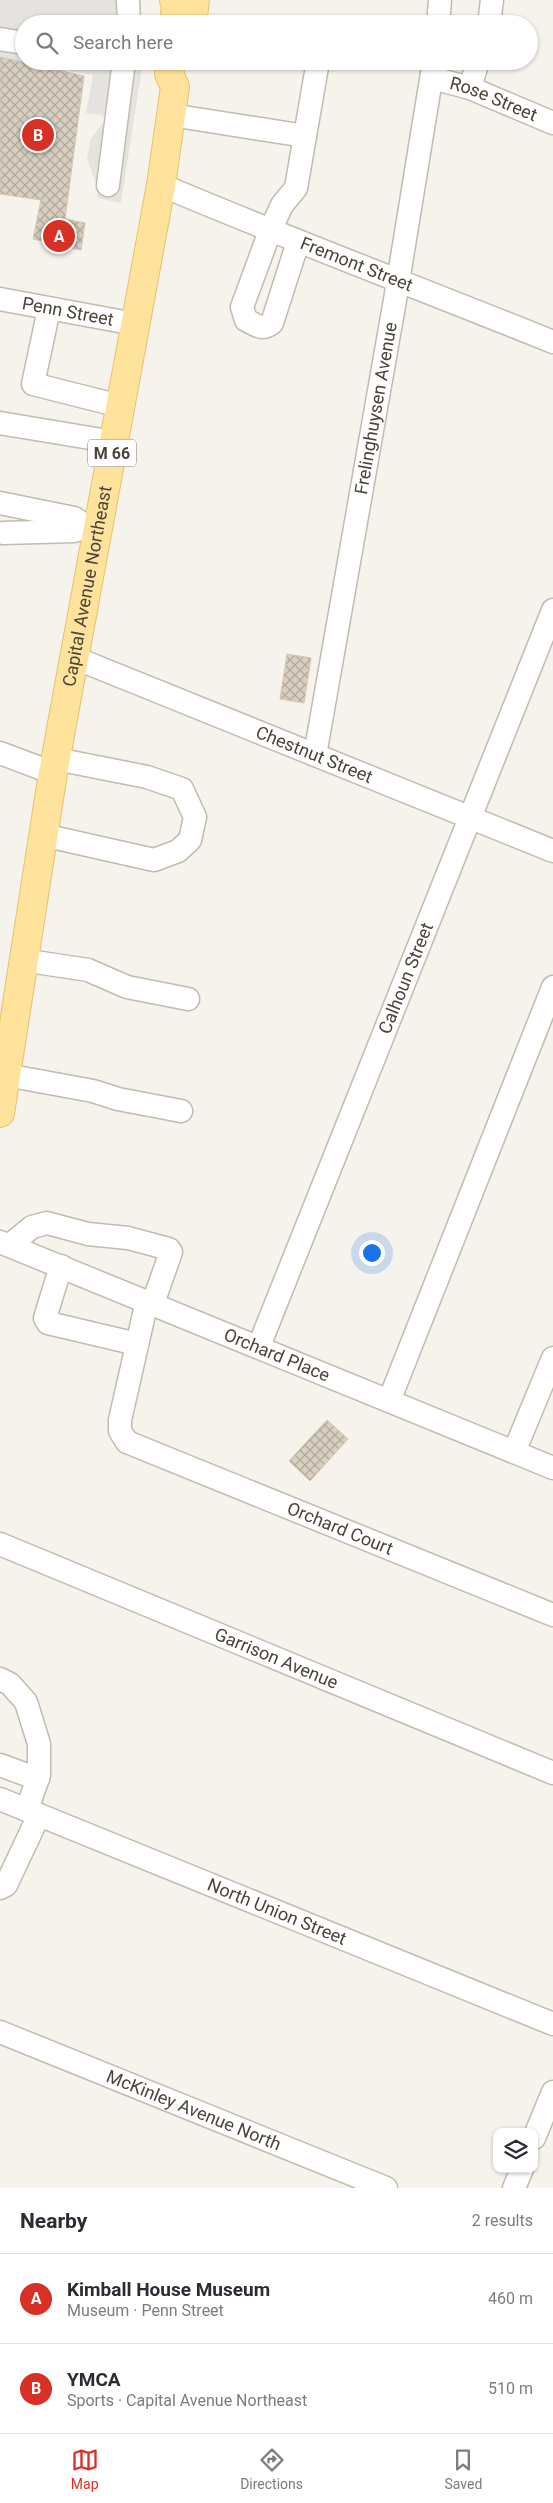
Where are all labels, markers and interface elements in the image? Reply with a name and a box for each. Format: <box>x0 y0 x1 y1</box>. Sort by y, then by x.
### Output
search box <box>15 15 538 70</box>
icon: search <box>33 29 61 57</box>
text: Search here <box>73 31 173 54</box>
street label: Rose Street <box>448 72 541 125</box>
pin: B <box>22 116 54 154</box>
pin: A <box>43 217 75 255</box>
street label: Fremont Street <box>298 232 416 295</box>
street label: Penn Street <box>20 292 116 330</box>
street label: Frelinghuysen Avenue <box>350 320 401 496</box>
road number: M 66 <box>88 439 136 466</box>
street label: Capital Avenue Northeast <box>58 484 116 688</box>
street label: Chestnut Street <box>253 721 376 787</box>
street label: Calhoun Street <box>374 919 437 1037</box>
your location <box>359 1240 385 1266</box>
street label: Orchard Place <box>221 1324 333 1386</box>
street label: Orchard Court <box>284 1497 396 1559</box>
street label: Garrison Avenue <box>212 1623 341 1693</box>
street label: North Union Street <box>205 1874 350 1949</box>
street label: McKinley Avenue North <box>104 2065 284 2155</box>
map controls <box>493 2128 538 2173</box>
button: layers <box>493 2128 538 2173</box>
text: Nearby <box>20 2209 87 2233</box>
text: 2 results <box>472 2211 533 2230</box>
text: Kimball House Museum <box>67 2278 270 2301</box>
text: A <box>31 2289 41 2308</box>
text: 460 m <box>488 2289 533 2308</box>
text: Museum · Penn Street <box>67 2301 224 2320</box>
text: YMCA <box>67 2368 121 2391</box>
text: B <box>31 2379 41 2398</box>
text: 510 m <box>488 2379 533 2398</box>
text: Sports · Capital Avenue Northeast <box>67 2391 307 2410</box>
tab: Map <box>71 2446 99 2492</box>
tab: Directions <box>240 2446 303 2492</box>
tab: Saved <box>444 2446 482 2492</box>

